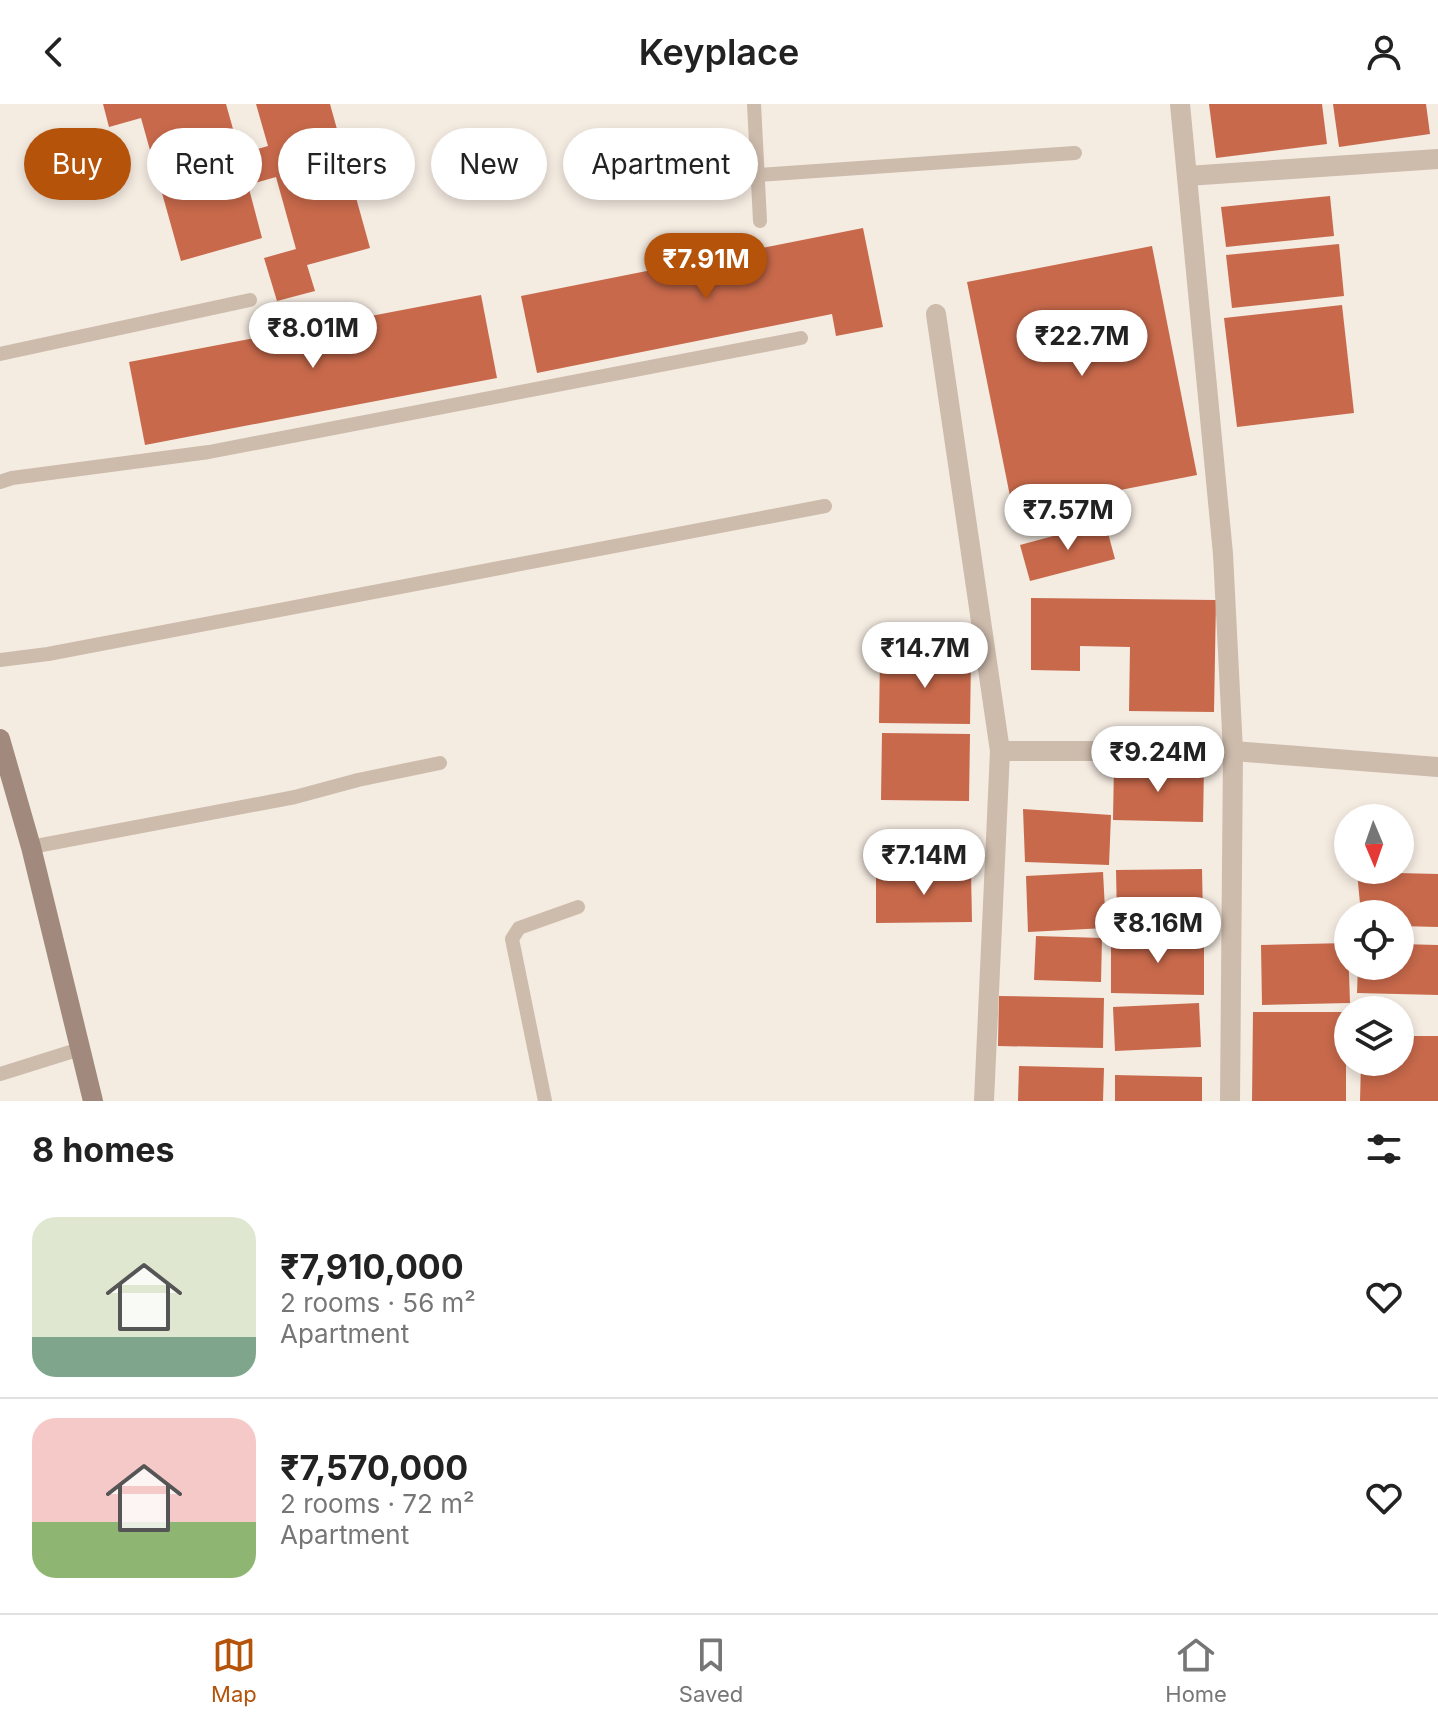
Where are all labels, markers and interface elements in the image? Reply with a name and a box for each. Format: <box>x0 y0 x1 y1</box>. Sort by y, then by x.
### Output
icon: back <box>32 30 76 74</box>
text: Keyplace <box>639 30 799 74</box>
icon: person <box>1362 30 1406 74</box>
chip: Buy <box>24 128 131 200</box>
chip: Rent <box>147 128 262 200</box>
chip: Filters <box>278 128 415 200</box>
chip: New <box>431 128 547 200</box>
chip: Apartment <box>563 128 758 200</box>
pin: ₹7.91M <box>641 233 771 301</box>
text: ₹7.91M <box>662 243 750 274</box>
pin: ₹8.01M <box>248 302 378 370</box>
pin: ₹22.7M <box>1017 310 1147 378</box>
text: ₹8.01M <box>267 312 359 343</box>
text: ₹22.7M <box>1035 320 1129 351</box>
pin: ₹7.57M <box>1003 484 1133 552</box>
text: ₹7.57M <box>1022 494 1114 525</box>
pin: ₹14.7M <box>860 622 990 690</box>
text: ₹14.7M <box>880 632 970 663</box>
pin: ₹9.24M <box>1093 726 1223 794</box>
text: ₹9.24M <box>1109 736 1207 767</box>
north arrow <box>1334 804 1414 884</box>
map controls <box>1334 804 1414 1076</box>
pin: ₹7.14M <box>859 829 989 897</box>
text: ₹7.14M <box>881 839 967 870</box>
pin: ₹8.16M <box>1093 897 1223 965</box>
button: locate <box>1334 900 1414 980</box>
text: ₹8.16M <box>1113 907 1203 938</box>
button: layers <box>1334 996 1414 1076</box>
icon: filters <box>1362 1127 1406 1171</box>
text: 8 homes <box>32 1129 175 1170</box>
text: ₹7,910,000 <box>280 1246 464 1287</box>
icon: home <box>96 1249 192 1345</box>
icon: heart <box>1362 1275 1406 1319</box>
text: 2 rooms · 56 m² <box>280 1287 476 1318</box>
text: Apartment <box>280 1318 409 1349</box>
text: ₹7,570,000 <box>280 1447 468 1488</box>
icon: home <box>96 1450 192 1546</box>
icon: heart <box>1362 1476 1406 1520</box>
text: 2 rooms · 72 m² <box>280 1488 474 1519</box>
text: Apartment <box>280 1519 409 1550</box>
tab: Map <box>211 1633 257 1707</box>
tab: Saved <box>679 1633 743 1707</box>
tab: Home <box>1165 1633 1227 1707</box>

